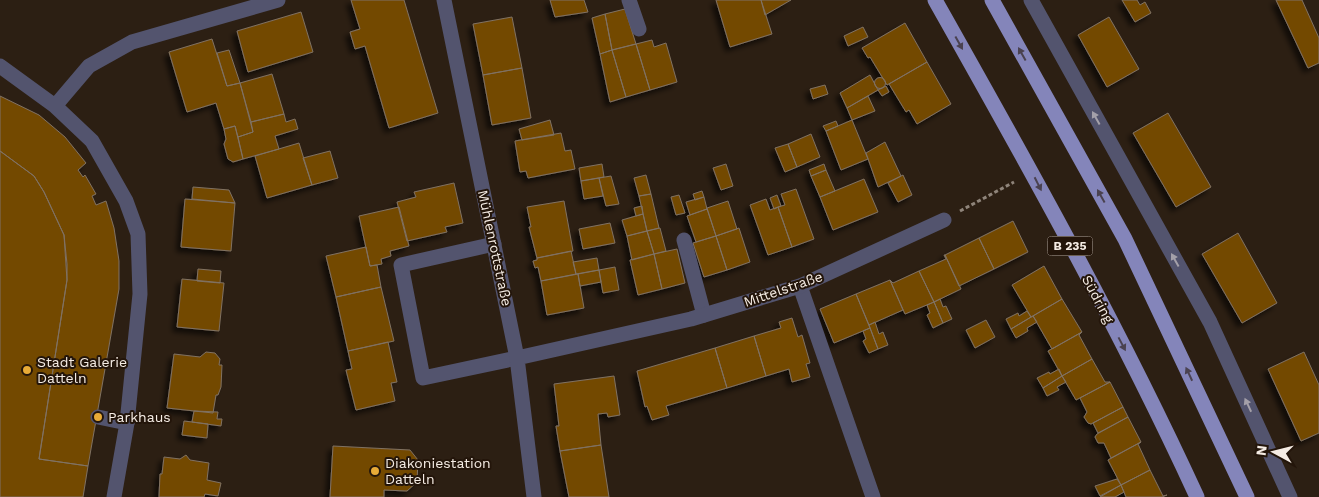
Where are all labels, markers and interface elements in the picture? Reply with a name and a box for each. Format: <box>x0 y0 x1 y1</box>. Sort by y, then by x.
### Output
one-way arrow <box>955 36 964 49</box>
one-way arrow <box>1018 47 1026 62</box>
one-way arrow <box>1092 110 1100 125</box>
one-way arrow <box>1034 177 1042 192</box>
street label: Mühlenrottstraße <box>475 189 515 307</box>
one-way arrow <box>1097 189 1105 204</box>
road number: B 235 <box>1048 237 1092 256</box>
one-way arrow <box>1171 252 1179 267</box>
street label: Mittelstraße <box>741 268 825 310</box>
street label: Südring <box>1079 272 1117 326</box>
one-way arrow <box>1118 337 1126 351</box>
place label: Stadt Galerie Datteln <box>37 354 127 386</box>
marker: Stadt Galerie Datteln <box>21 364 33 376</box>
one-way arrow <box>1184 367 1192 381</box>
one-way arrow <box>1244 398 1252 412</box>
place label: Parkhaus <box>108 409 171 425</box>
marker: Parkhaus <box>92 411 104 423</box>
north arrow <box>1249 427 1299 477</box>
text: N <box>1253 444 1270 457</box>
place label: Diakoniestation Datteln <box>385 455 491 487</box>
marker: Diakoniestation Datteln <box>369 465 381 477</box>

